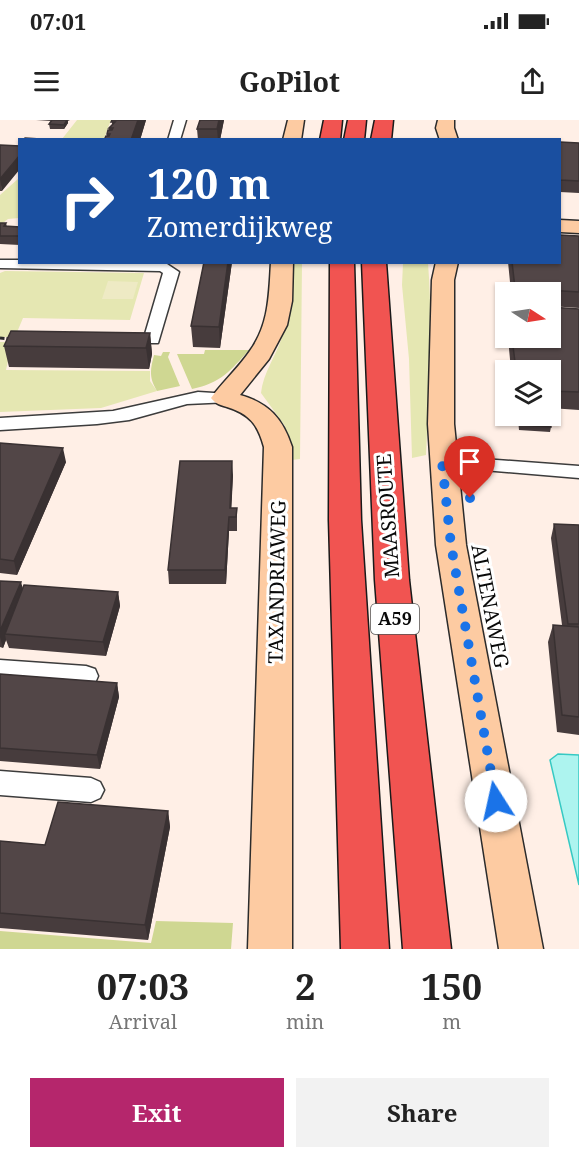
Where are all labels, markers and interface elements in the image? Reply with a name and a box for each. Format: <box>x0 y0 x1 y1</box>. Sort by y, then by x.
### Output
text: 07:01 <box>30 6 86 36</box>
text: GoPilot <box>239 63 340 100</box>
icon: menu <box>30 65 63 98</box>
icon: share <box>516 65 549 98</box>
text: 120 m <box>147 154 271 211</box>
icon: right <box>48 162 126 240</box>
text: Zomerdijkweg <box>147 208 333 245</box>
north arrow <box>495 282 561 348</box>
map controls <box>495 282 561 426</box>
button: layers <box>495 360 561 426</box>
pin <box>444 436 495 498</box>
icon: arrive <box>453 445 486 478</box>
street label: MAASROUTE <box>370 453 405 579</box>
street label: TAXANDRIAWEG <box>262 500 291 664</box>
street label: ALTENAWEG <box>465 542 516 670</box>
road number: A59 <box>371 604 419 634</box>
position arrow <box>464 769 528 833</box>
text: 07:03 <box>97 962 189 1011</box>
text: 2 <box>295 962 315 1011</box>
text: 150 <box>421 962 482 1011</box>
text: Arrival <box>109 1008 177 1035</box>
text: min <box>286 1008 324 1035</box>
text: m <box>442 1008 461 1035</box>
button: Exit <box>30 1078 284 1147</box>
button: Share <box>296 1078 549 1147</box>

